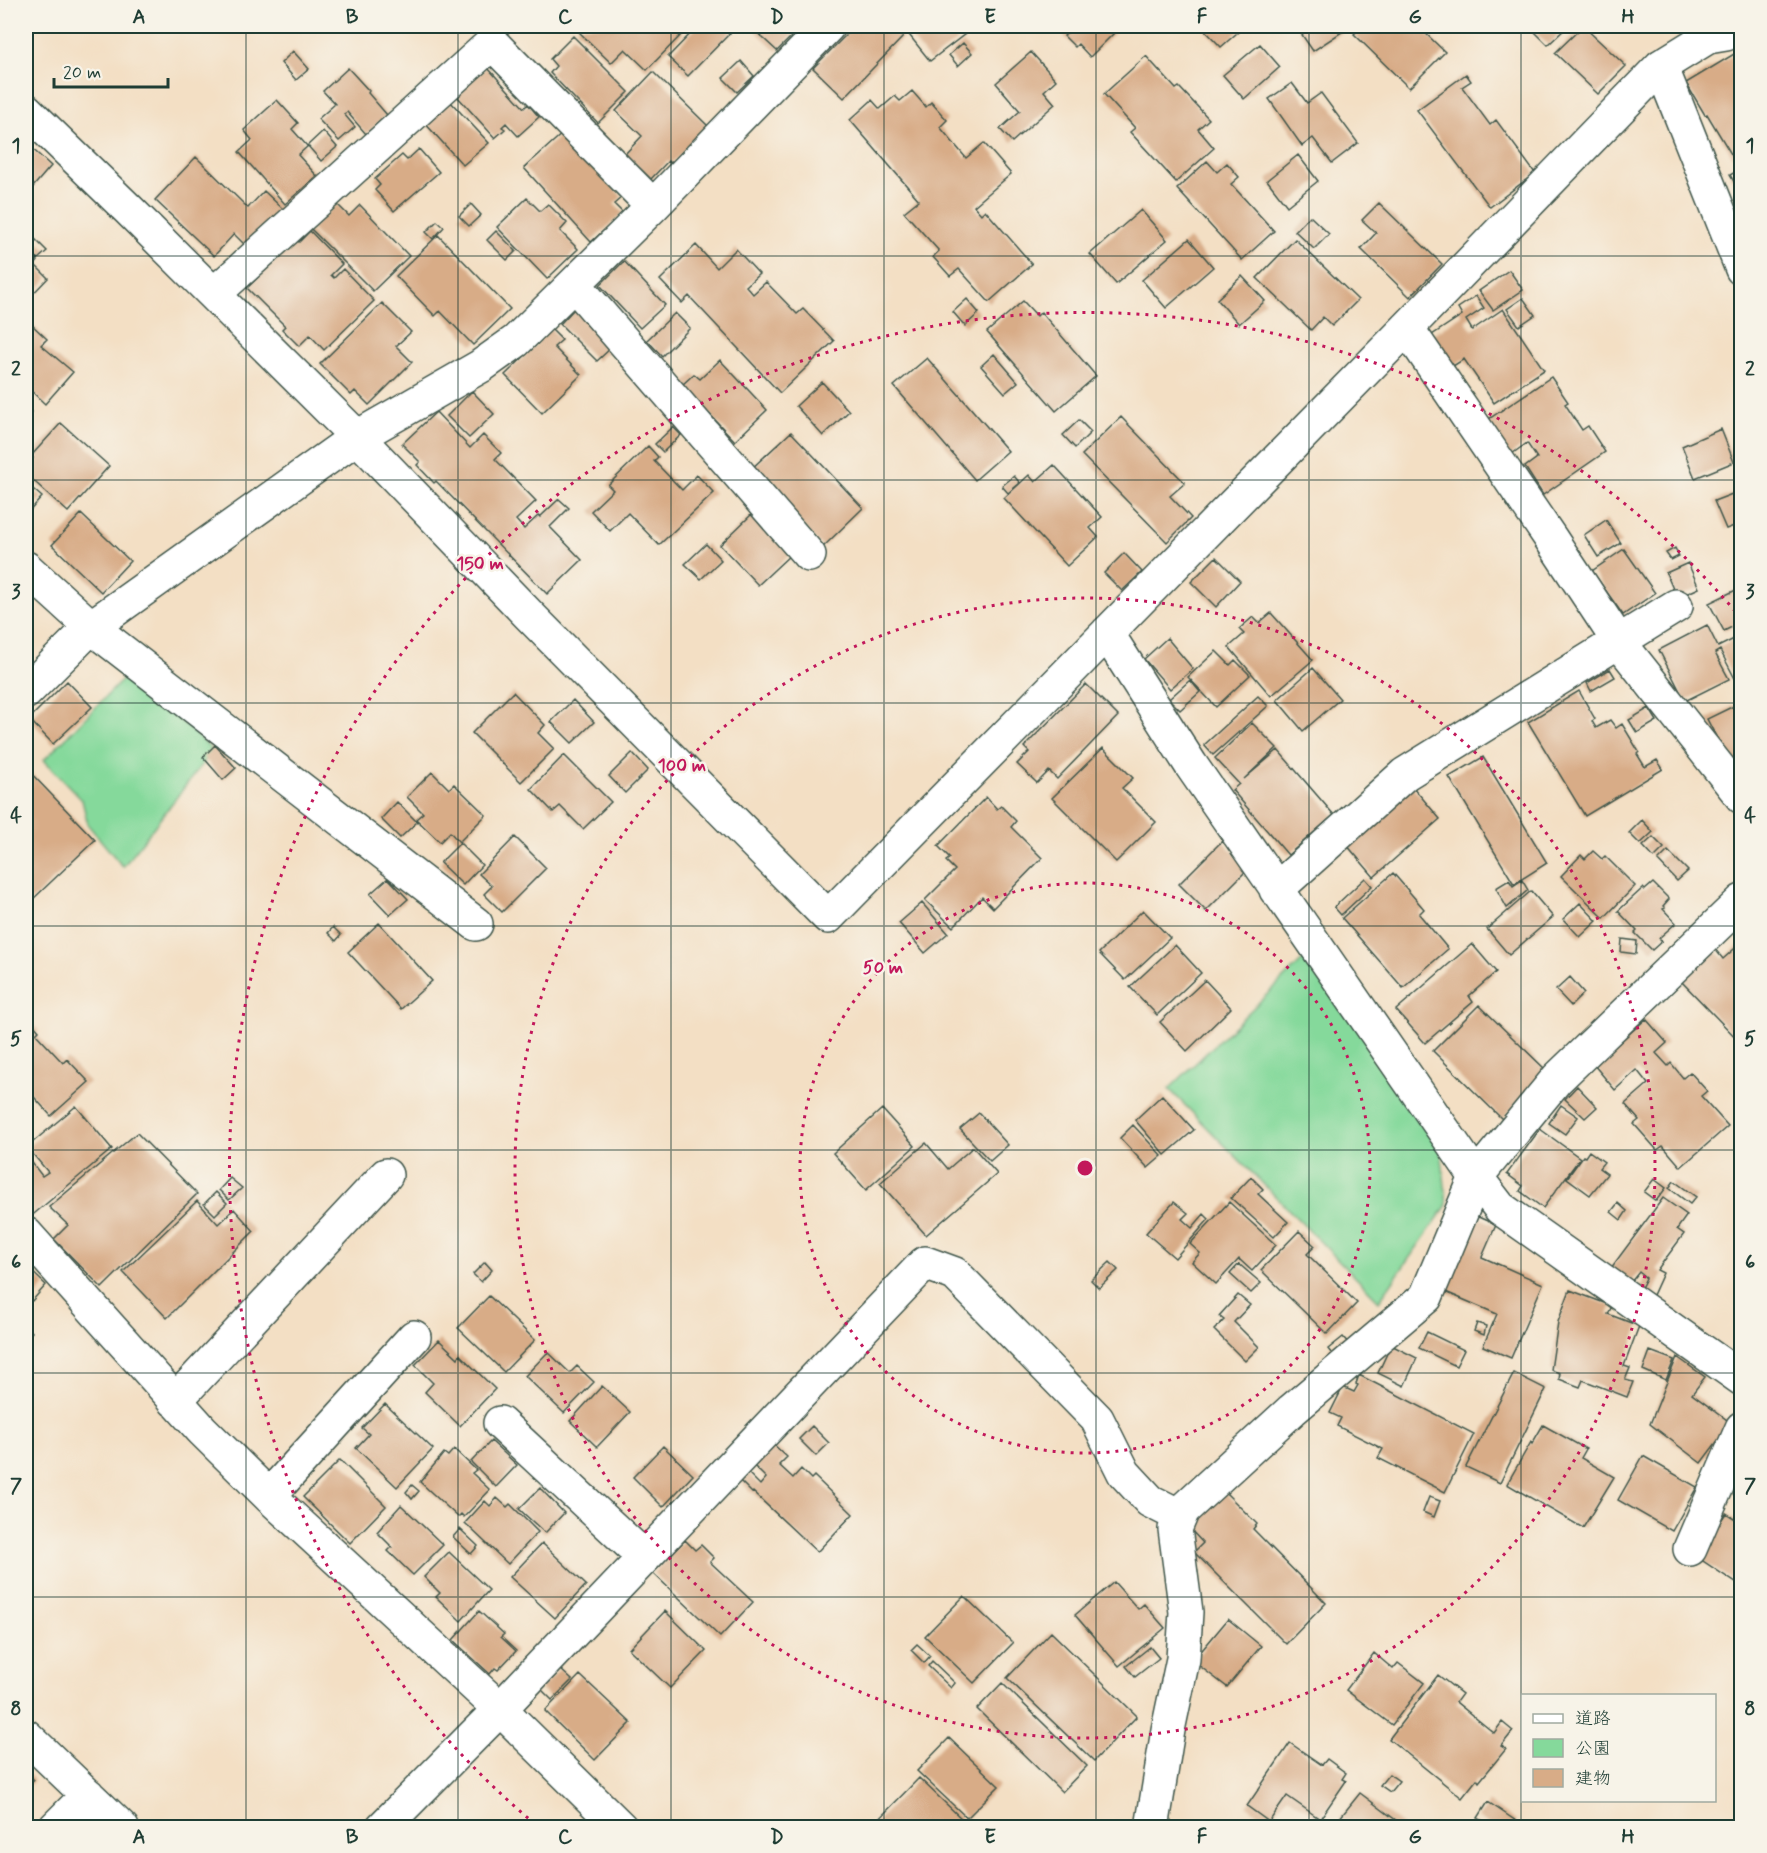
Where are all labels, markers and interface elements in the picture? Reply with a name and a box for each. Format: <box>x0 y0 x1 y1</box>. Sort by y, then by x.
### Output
text: A <box>132 4 146 31</box>
text: B <box>346 4 359 31</box>
text: C <box>558 4 573 31</box>
text: D <box>770 4 784 31</box>
text: E <box>984 4 996 31</box>
text: F <box>1197 4 1208 31</box>
text: G <box>1408 4 1422 31</box>
text: H <box>1621 4 1635 31</box>
scale bar <box>54 51 168 89</box>
text: 20 m <box>63 61 101 85</box>
text: 1 <box>12 133 20 160</box>
text: 1 <box>1746 133 1754 160</box>
text: 2 <box>11 356 21 383</box>
text: 2 <box>1745 356 1755 383</box>
text: 150 m <box>456 552 504 576</box>
text: 3 <box>11 579 21 606</box>
text: 3 <box>1745 579 1755 606</box>
text: 100 m <box>658 754 706 778</box>
text: 4 <box>10 803 22 830</box>
text: 4 <box>1744 803 1756 830</box>
text: 50 m <box>863 956 903 980</box>
text: 5 <box>10 1026 22 1053</box>
text: 5 <box>1744 1026 1756 1053</box>
centre of rings <box>1075 1158 1095 1178</box>
text: 6 <box>11 1249 21 1276</box>
text: 6 <box>1745 1249 1755 1276</box>
text: 7 <box>10 1473 22 1500</box>
text: 7 <box>1744 1473 1756 1500</box>
legend <box>1521 1694 1716 1802</box>
text: 8 <box>10 1696 22 1723</box>
text: 8 <box>1744 1696 1756 1723</box>
text: 道路 <box>1575 1707 1611 1731</box>
text: 公園 <box>1575 1737 1611 1761</box>
text: 建物 <box>1575 1767 1611 1791</box>
text: A <box>132 1824 146 1851</box>
text: B <box>346 1824 359 1851</box>
text: C <box>558 1824 573 1851</box>
text: D <box>770 1824 784 1851</box>
text: E <box>984 1824 996 1851</box>
text: F <box>1197 1824 1208 1851</box>
text: G <box>1408 1824 1422 1851</box>
text: H <box>1621 1824 1635 1851</box>

